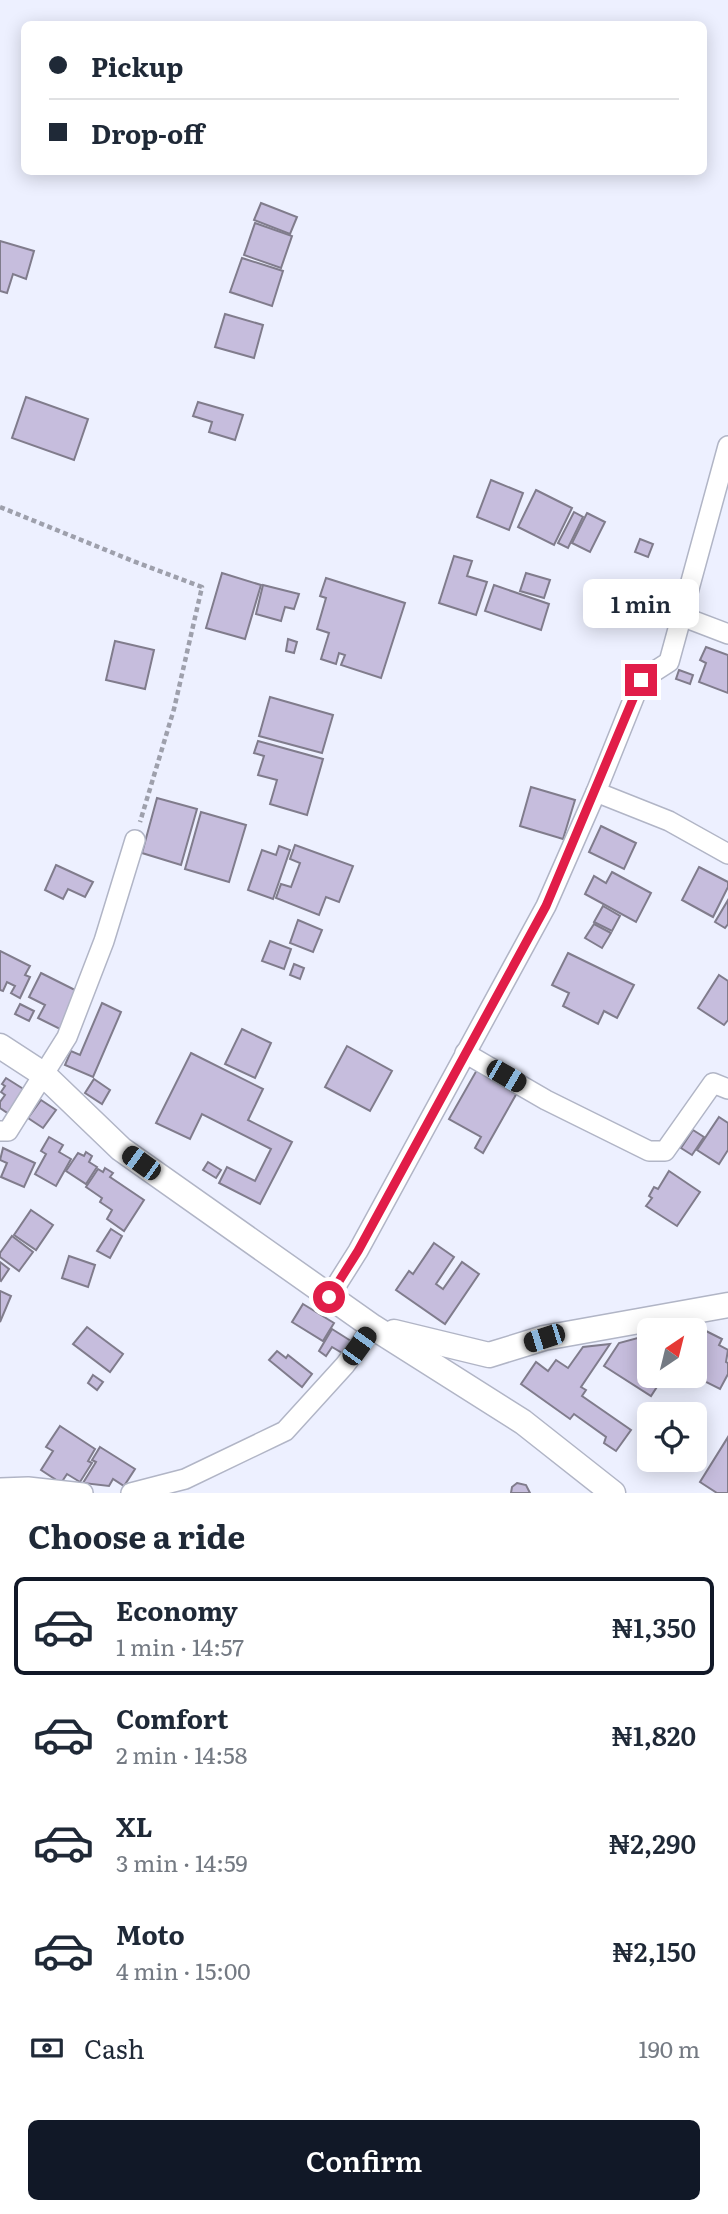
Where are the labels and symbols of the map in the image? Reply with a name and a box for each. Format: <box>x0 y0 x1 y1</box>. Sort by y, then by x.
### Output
callout: 1 min <box>583 578 699 628</box>
route end <box>625 664 657 696</box>
car <box>483 1056 530 1096</box>
car <box>118 1142 165 1184</box>
route start <box>313 1281 345 1313</box>
north arrow <box>637 1318 707 1388</box>
car <box>521 1322 568 1354</box>
car <box>339 1323 380 1369</box>

